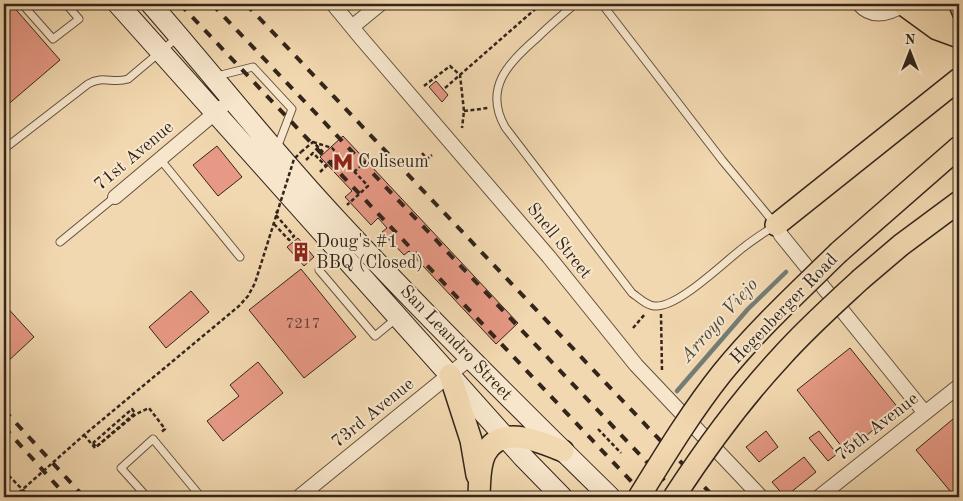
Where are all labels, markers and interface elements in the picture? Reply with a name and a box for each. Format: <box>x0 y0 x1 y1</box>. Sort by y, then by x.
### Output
north arrow <box>886 28 936 78</box>
text: N <box>905 33 916 47</box>
street label: 71st Avenue <box>91 118 177 194</box>
metro station icon: Coliseum <box>332 151 354 173</box>
place label: Coliseum <box>358 153 429 171</box>
street label: Snell Street <box>523 200 595 282</box>
place label: Doug's #1 BBQ (Closed) <box>316 233 423 272</box>
building icon: Doug's #1 BBQ (Closed) <box>290 241 312 263</box>
street label: Hegenberger Road <box>727 250 841 368</box>
water label: Arroyo Viejo <box>677 275 763 367</box>
street label: San Leandro Street <box>397 282 515 404</box>
house number: 7217 <box>286 317 320 332</box>
street label: 73rd Avenue <box>329 375 417 451</box>
street label: 75th Avenue <box>832 389 922 465</box>

